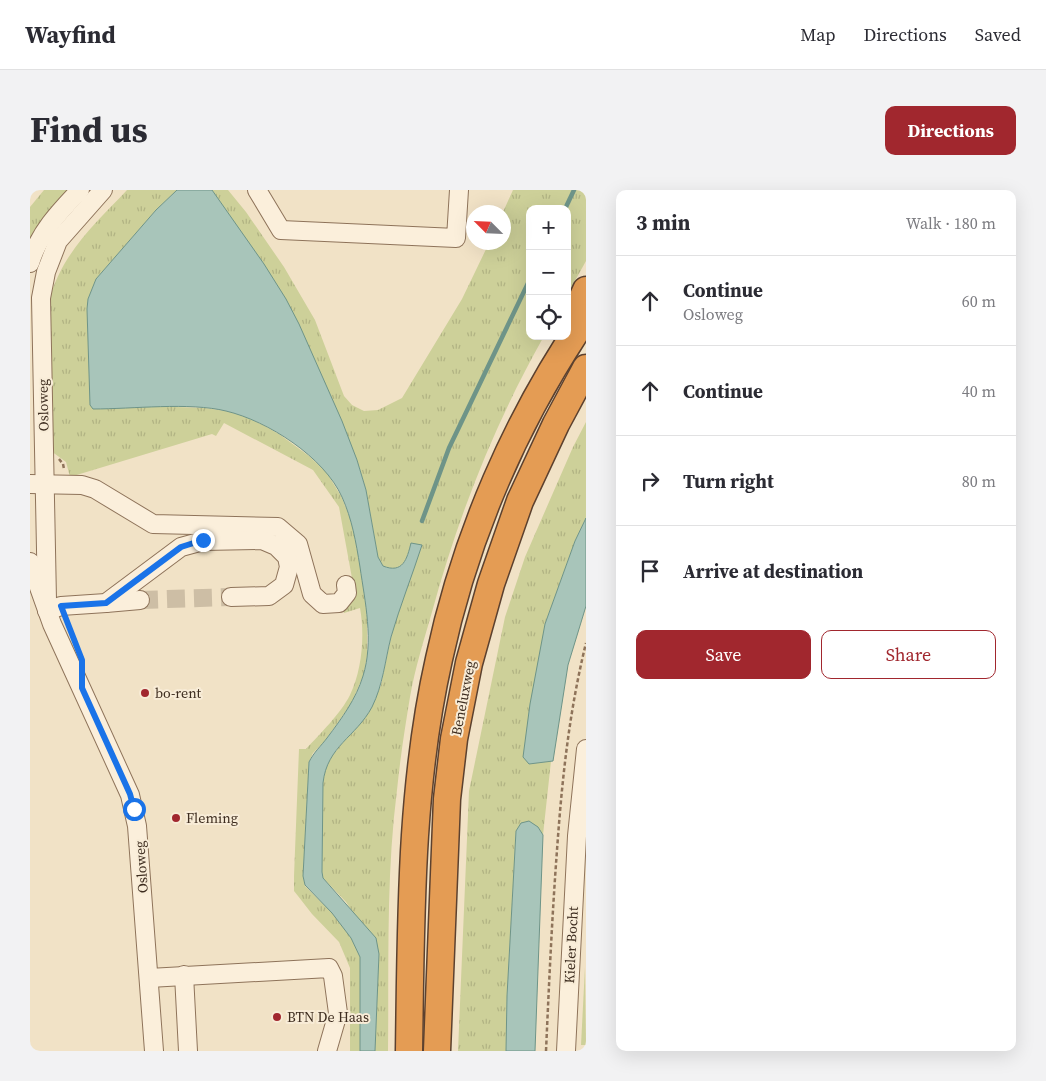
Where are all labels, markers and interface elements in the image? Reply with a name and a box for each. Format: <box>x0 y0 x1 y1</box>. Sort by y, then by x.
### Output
text: Wayfind <box>25 18 116 51</box>
text: Map <box>800 22 836 47</box>
text: Directions <box>864 22 947 47</box>
text: Saved <box>975 22 1021 47</box>
text: Find us <box>30 106 148 154</box>
button: Directions <box>885 106 1016 155</box>
north arrow <box>466 205 511 250</box>
map controls <box>526 205 571 340</box>
button: + <box>526 205 571 250</box>
text: 3 min <box>636 208 691 237</box>
text: Walk · 180 m <box>906 212 996 234</box>
button: − <box>526 250 571 295</box>
text: Continue <box>683 277 763 303</box>
icon: ahead <box>636 287 664 315</box>
text: 60 m <box>962 290 996 312</box>
button: locate <box>526 295 571 340</box>
text: Osloweg <box>683 303 743 325</box>
icon: ahead <box>636 377 664 405</box>
text: Continue <box>683 378 763 404</box>
street label: Osloweg <box>33 379 53 431</box>
text: 40 m <box>962 380 996 402</box>
icon: right <box>636 467 664 495</box>
text: Turn right <box>683 468 774 494</box>
text: 80 m <box>962 470 996 492</box>
route end <box>192 529 215 552</box>
icon: arrive <box>636 557 664 585</box>
text: Arrive at destination <box>683 558 863 584</box>
button: Save <box>636 630 811 679</box>
button: Share <box>821 630 996 679</box>
street label: Beneluxweg <box>446 659 480 737</box>
place label: bo-rent <box>155 683 202 703</box>
marker: bo-rent <box>139 687 151 699</box>
route start <box>123 798 146 821</box>
place label: Fleming <box>186 808 238 828</box>
marker: Fleming <box>170 812 182 824</box>
street label: Osloweg <box>129 840 153 894</box>
street label: Kieler Bocht <box>559 906 583 984</box>
place label: BTN De Haas <box>287 1007 369 1027</box>
marker: BTN De Haas <box>271 1011 283 1023</box>

